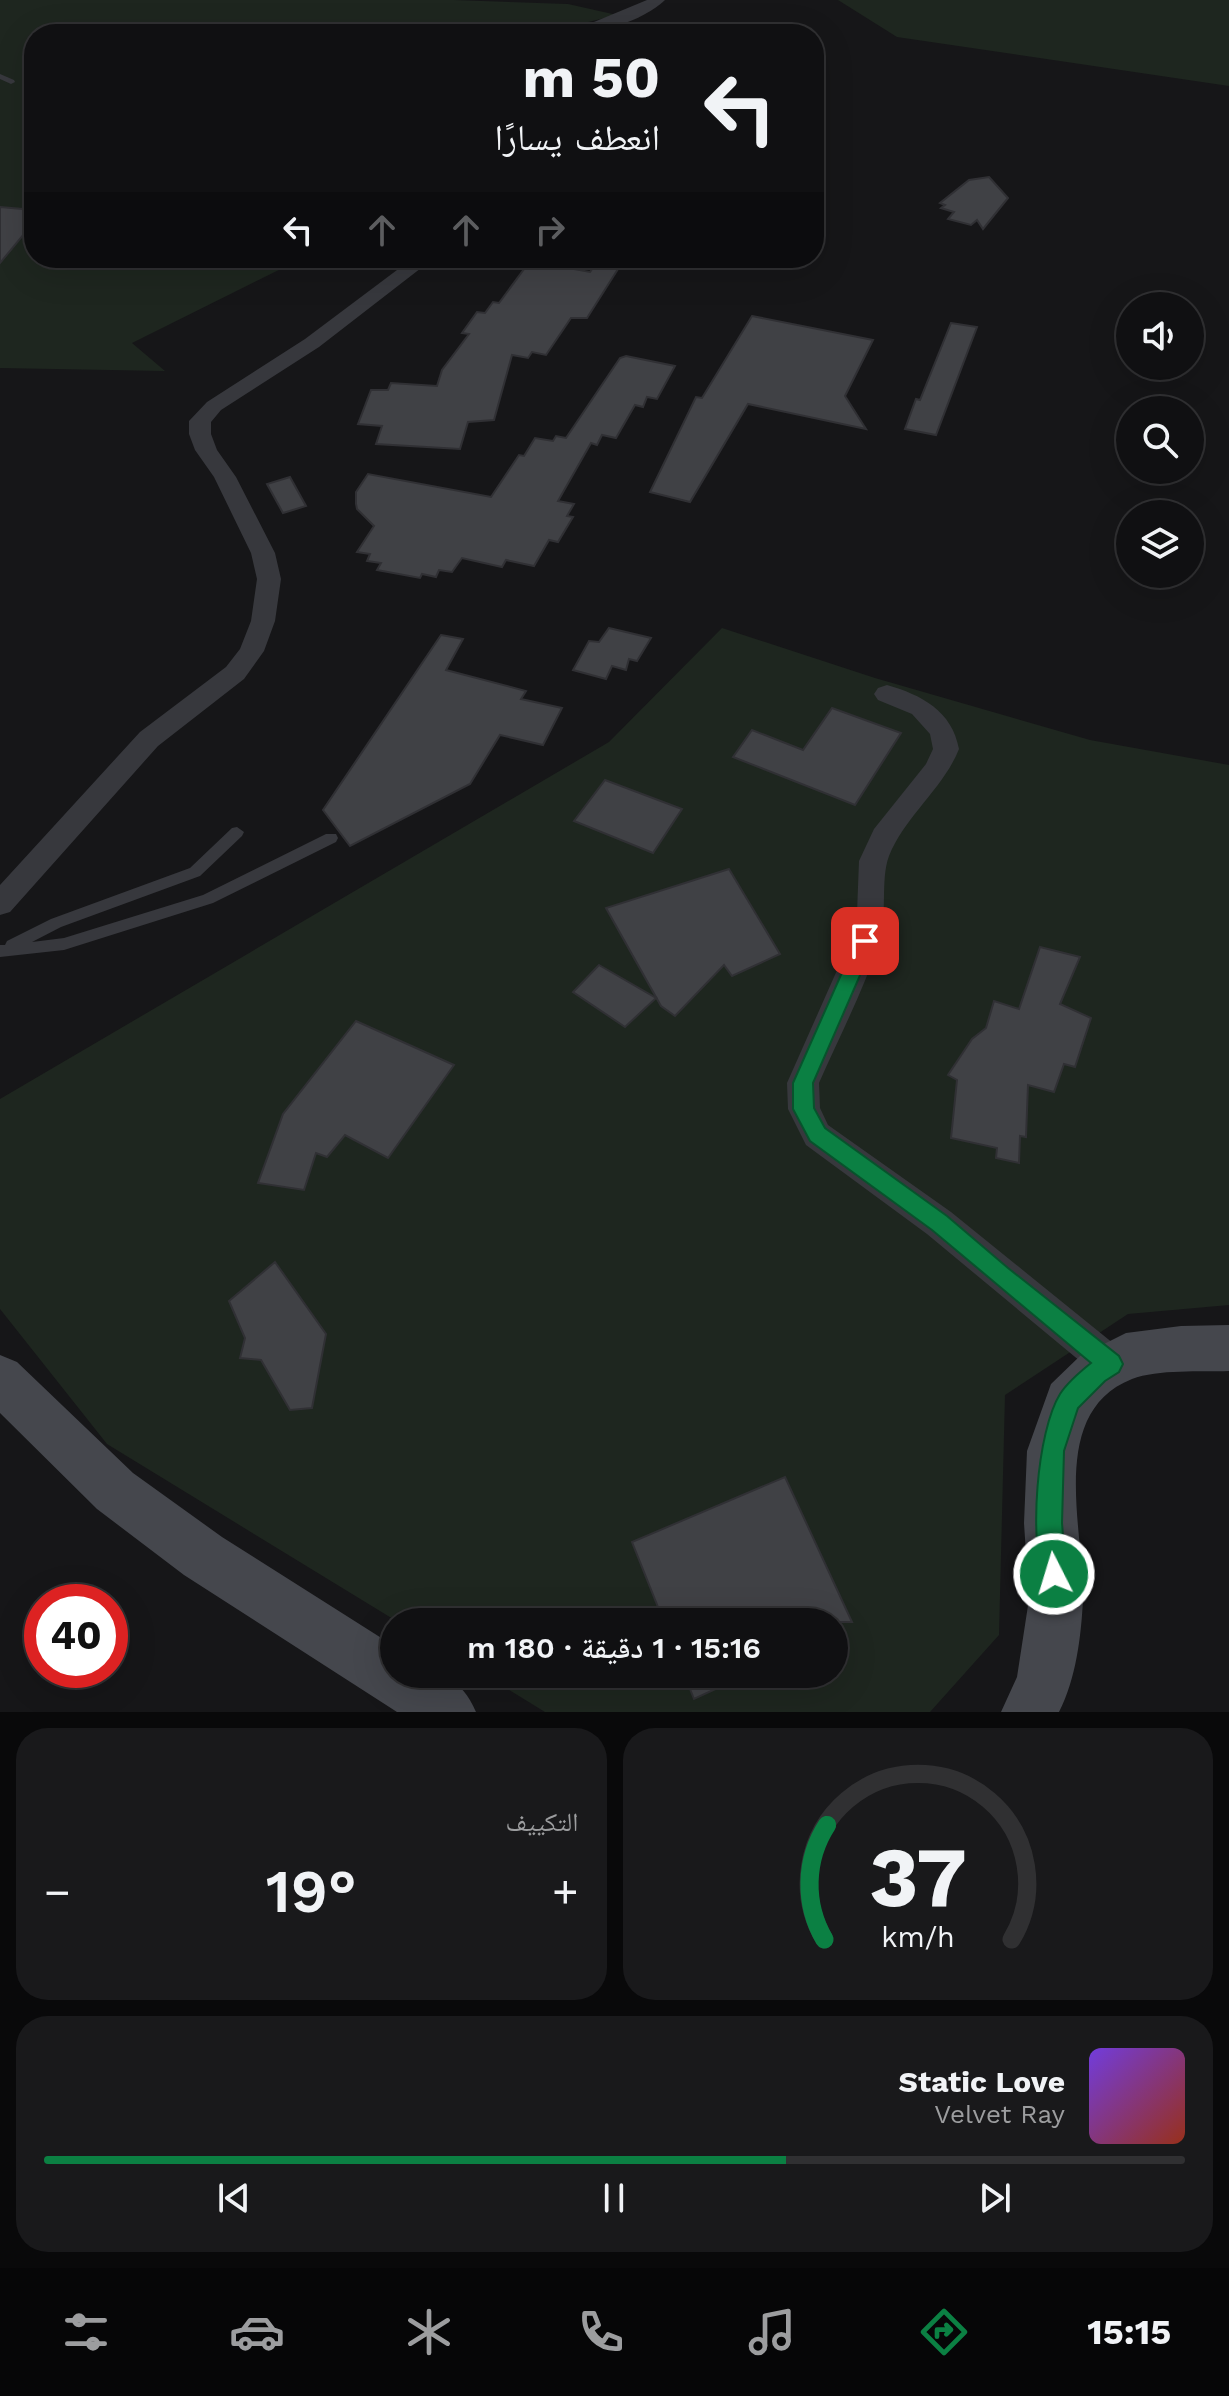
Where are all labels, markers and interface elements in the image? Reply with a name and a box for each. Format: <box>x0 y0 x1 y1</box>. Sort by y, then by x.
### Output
text: 50 m <box>523 45 660 111</box>
icon: left <box>688 56 792 160</box>
text: انعطف يسارًا <box>495 117 660 159</box>
icon: left <box>276 208 320 252</box>
icon: ahead <box>360 208 404 252</box>
icon: ahead <box>444 208 488 252</box>
icon: right <box>528 208 572 252</box>
map controls <box>1116 292 1204 588</box>
button: sound <box>1116 292 1204 380</box>
button: search <box>1116 396 1204 484</box>
button: layers <box>1116 500 1204 588</box>
pin <box>831 907 899 975</box>
icon: arrive <box>843 919 887 963</box>
position arrow <box>1012 1532 1096 1616</box>
speed limit sign: 40 <box>24 1584 128 1688</box>
text: 15:16 · 1 دقيقة · 180 m <box>467 1630 761 1665</box>
text: التكييف <box>506 1807 579 1837</box>
text: 37 <box>869 1829 967 1926</box>
text: 19° <box>266 1856 357 1927</box>
text: − <box>44 1866 71 1918</box>
text: + <box>552 1866 579 1918</box>
text: km/h <box>881 1920 955 1954</box>
text: Static Love <box>899 2064 1065 2099</box>
text: Velvet Ray <box>934 2099 1065 2129</box>
icon: previous <box>212 2176 256 2220</box>
icon: pause <box>592 2176 636 2220</box>
icon: next <box>973 2176 1017 2220</box>
icon: filters <box>58 2304 114 2360</box>
icon: car <box>229 2304 285 2360</box>
icon: climate <box>401 2304 457 2360</box>
icon: phone <box>573 2304 629 2360</box>
icon: music <box>744 2304 800 2360</box>
icon: directions <box>916 2304 972 2360</box>
text: 15:15 <box>1087 2311 1171 2353</box>

